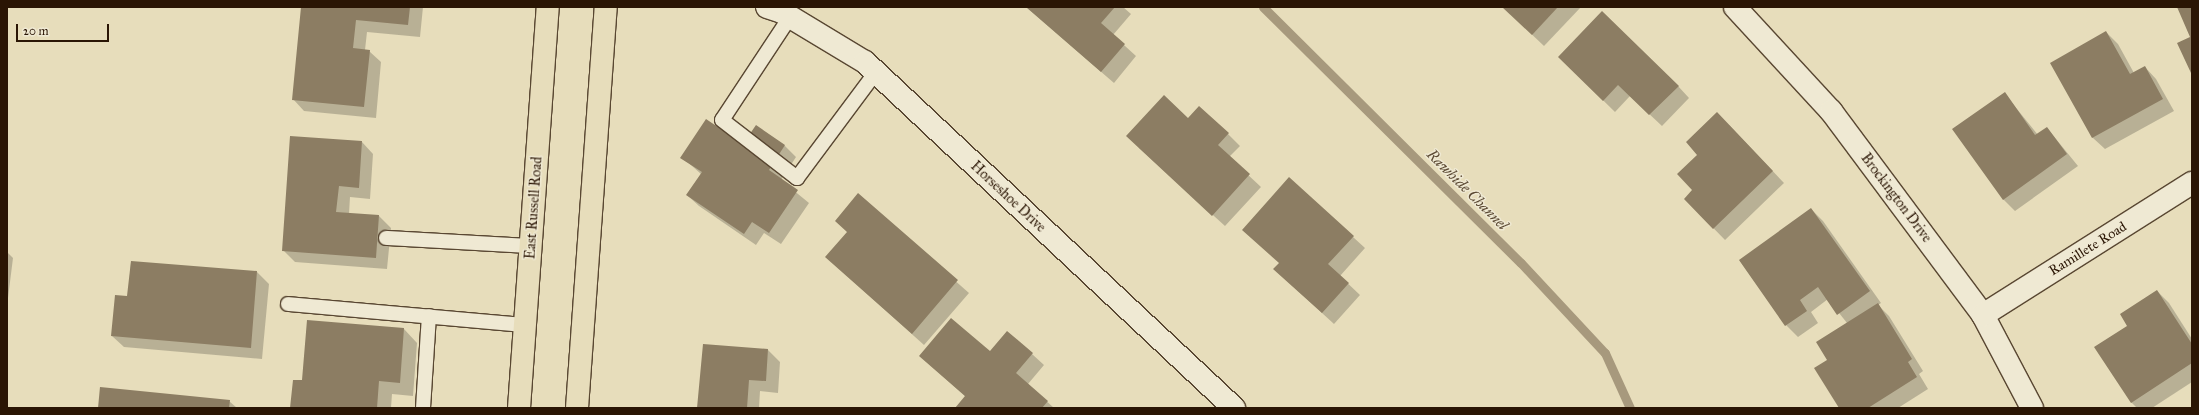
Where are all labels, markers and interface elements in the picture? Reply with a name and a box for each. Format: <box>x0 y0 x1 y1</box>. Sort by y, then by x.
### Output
scale bar <box>18 16 111 42</box>
text: 20 m <box>23 24 49 38</box>
water label: Rawhide Channel <box>1423 146 1511 234</box>
street label: Brockington Drive <box>1857 150 1935 246</box>
street label: East Russell Road <box>522 156 546 260</box>
street label: Horseshoe Drive <box>967 158 1049 236</box>
street label: Ramillete Road <box>2046 218 2130 280</box>

